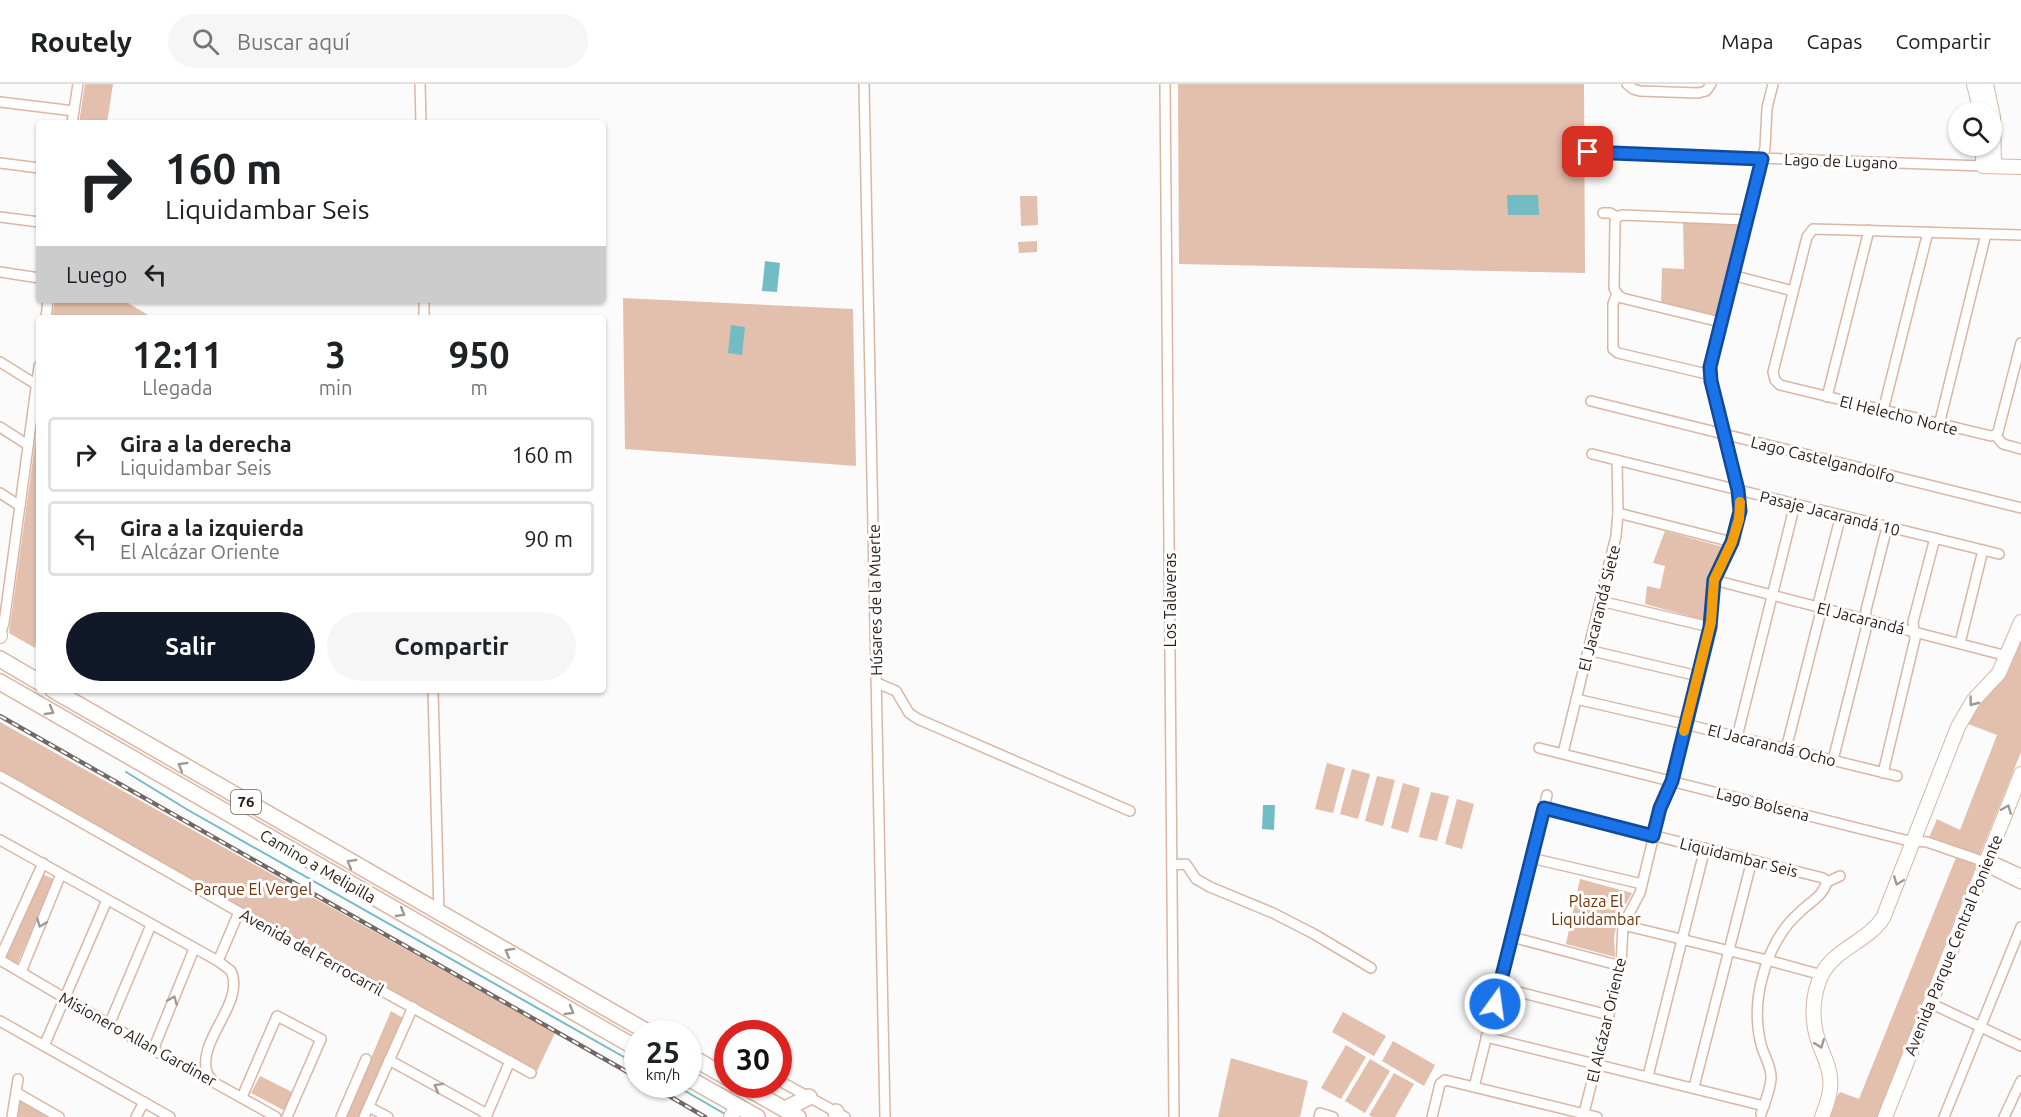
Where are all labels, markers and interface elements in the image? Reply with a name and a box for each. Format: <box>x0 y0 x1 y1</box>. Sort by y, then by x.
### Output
search box <box>168 14 588 68</box>
icon: search <box>189 25 222 58</box>
text: Routely <box>30 26 132 57</box>
text: Buscar aquí <box>237 29 350 54</box>
text: Mapa <box>1721 29 1773 53</box>
text: Capas <box>1806 29 1862 53</box>
text: Compartir <box>1895 29 1991 53</box>
map controls <box>1948 102 2002 156</box>
button: search <box>1948 102 2002 156</box>
pin <box>1562 126 1613 177</box>
icon: arrive <box>1571 135 1604 168</box>
icon: right <box>66 144 144 222</box>
text: 160 m <box>165 145 282 192</box>
street label: Lago de Lugano <box>1784 150 1898 172</box>
text: Liquidambar Seis <box>165 194 369 224</box>
icon: left <box>139 258 172 291</box>
text: Luego <box>66 262 127 287</box>
text: 12:11 <box>132 334 222 375</box>
text: 3 <box>325 334 346 375</box>
text: 950 <box>449 334 510 375</box>
text: Llegada <box>142 376 213 399</box>
text: min <box>319 376 352 399</box>
text: m <box>471 376 488 399</box>
street label: El Helecho Norte <box>1838 392 1960 438</box>
text: Gira a la derecha <box>120 431 292 456</box>
street label: Lago Castelgandolfo <box>1749 432 1897 486</box>
icon: right <box>69 438 102 471</box>
text: 160 m <box>512 442 573 467</box>
text: Liquidambar Seis <box>120 456 271 479</box>
street label: Pasaje Jacarandá 10 <box>1758 487 1902 539</box>
text: Gira a la izquierda <box>120 515 304 540</box>
icon: left <box>69 522 102 555</box>
street label: Húsares de la Muerte <box>865 524 885 676</box>
text: 90 m <box>524 526 573 551</box>
text: El Alcázar Oriente <box>120 540 280 563</box>
street label: El Jacarandá Siete <box>1575 543 1623 673</box>
street label: Los Talaveras <box>1161 553 1179 647</box>
street label: El Jacarandá <box>1815 598 1907 638</box>
button: Salir <box>66 612 315 681</box>
button: Compartir <box>327 612 576 681</box>
one-way arrow <box>1969 695 1980 706</box>
one-way arrow <box>44 704 55 716</box>
street label: El Jacarandá Ocho <box>1706 720 1838 770</box>
one-way arrow <box>178 761 188 773</box>
street label: Lago Bolsena <box>1715 784 1811 824</box>
road number: 76 <box>231 790 261 814</box>
one-way arrow <box>2000 804 2012 815</box>
street label: Camino a Melipilla <box>257 826 379 906</box>
street label: Avenida Parque Central Poniente <box>1900 832 2006 1058</box>
street label: Liquidambar Seis <box>1678 834 1800 880</box>
one-way arrow <box>347 858 358 870</box>
one-way arrow <box>1892 876 1905 886</box>
park label: Parque El Vergel <box>194 880 312 898</box>
park label: Plaza El Liquidambar <box>1551 892 1641 928</box>
street label: Avenida del Ferrocarril <box>237 905 387 999</box>
one-way arrow <box>395 906 405 918</box>
one-way arrow <box>36 916 48 927</box>
one-way arrow <box>504 948 515 960</box>
street label: El Alcázar Oriente <box>1583 956 1629 1084</box>
position arrow <box>1463 972 1527 1036</box>
street label: Misionero Allan Gardiner <box>56 988 220 1090</box>
one-way arrow <box>166 995 178 1006</box>
one-way arrow <box>564 1003 575 1015</box>
speed limit sign: 30 <box>714 1020 792 1098</box>
text: 25 <box>646 1035 680 1069</box>
one-way arrow <box>1813 1038 1825 1049</box>
text: km/h <box>646 1066 680 1083</box>
one-way arrow <box>434 1083 445 1094</box>

